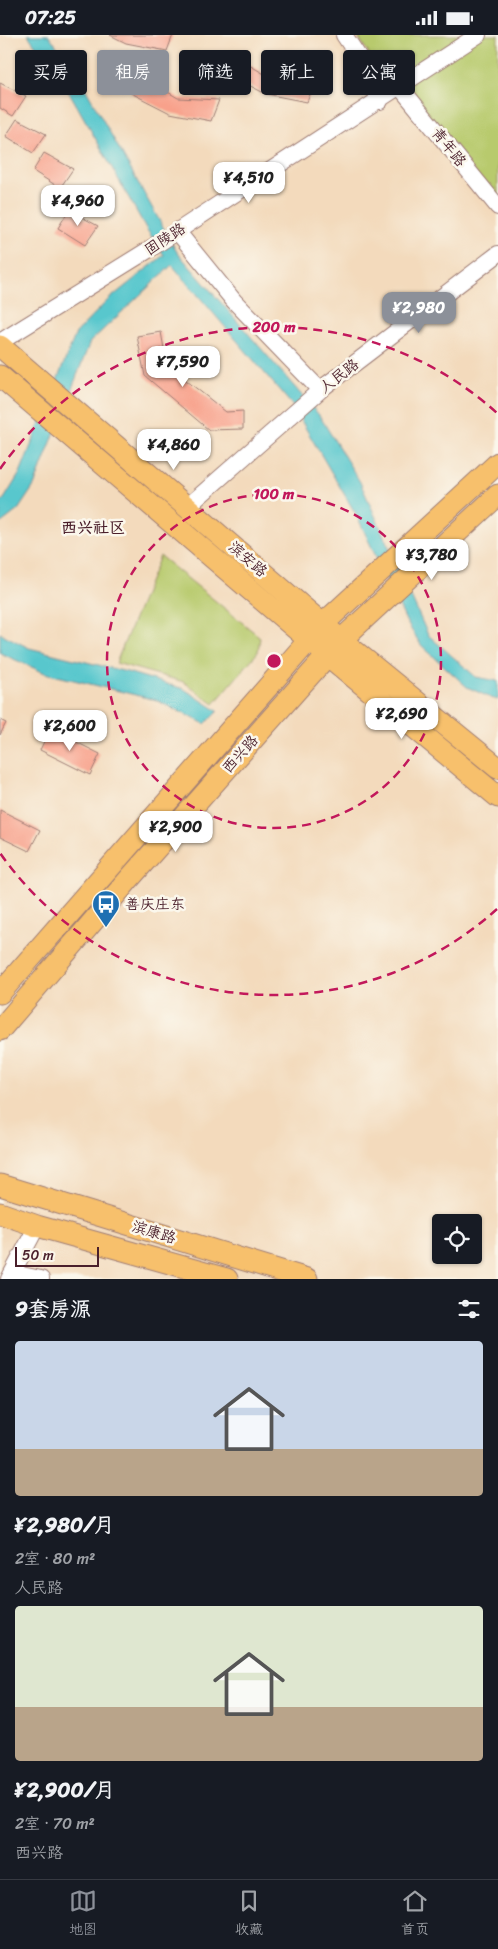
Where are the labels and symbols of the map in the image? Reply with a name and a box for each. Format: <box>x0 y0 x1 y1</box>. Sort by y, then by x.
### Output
street label: 青年路 <box>425 121 473 173</box>
pin: ¥4,510 <box>208 161 290 204</box>
pin: ¥4,960 <box>37 185 119 227</box>
street label: 固陵路 <box>139 216 191 262</box>
pin: ¥2,980 <box>378 291 460 334</box>
text: 200 m <box>251 314 296 340</box>
pin: ¥7,590 <box>142 345 224 388</box>
street label: 人民路 <box>313 352 365 400</box>
pin: ¥4,860 <box>133 429 215 471</box>
text: 100 m <box>254 481 295 507</box>
district label: 西兴社区 <box>61 513 125 542</box>
street label: 滨安路 <box>222 534 274 584</box>
pin: ¥3,780 <box>391 539 473 581</box>
centre of rings <box>265 652 283 670</box>
pin: ¥2,690 <box>361 697 443 740</box>
pin: ¥2,600 <box>29 709 111 752</box>
street label: 西兴路 <box>215 729 265 779</box>
pin: ¥2,900 <box>135 811 217 853</box>
bus stop icon: 善庆庄东 <box>91 889 121 928</box>
place label: 善庆庄东 <box>125 891 185 917</box>
street label: 滨康路 <box>129 1213 179 1251</box>
scale bar <box>15 1244 99 1267</box>

